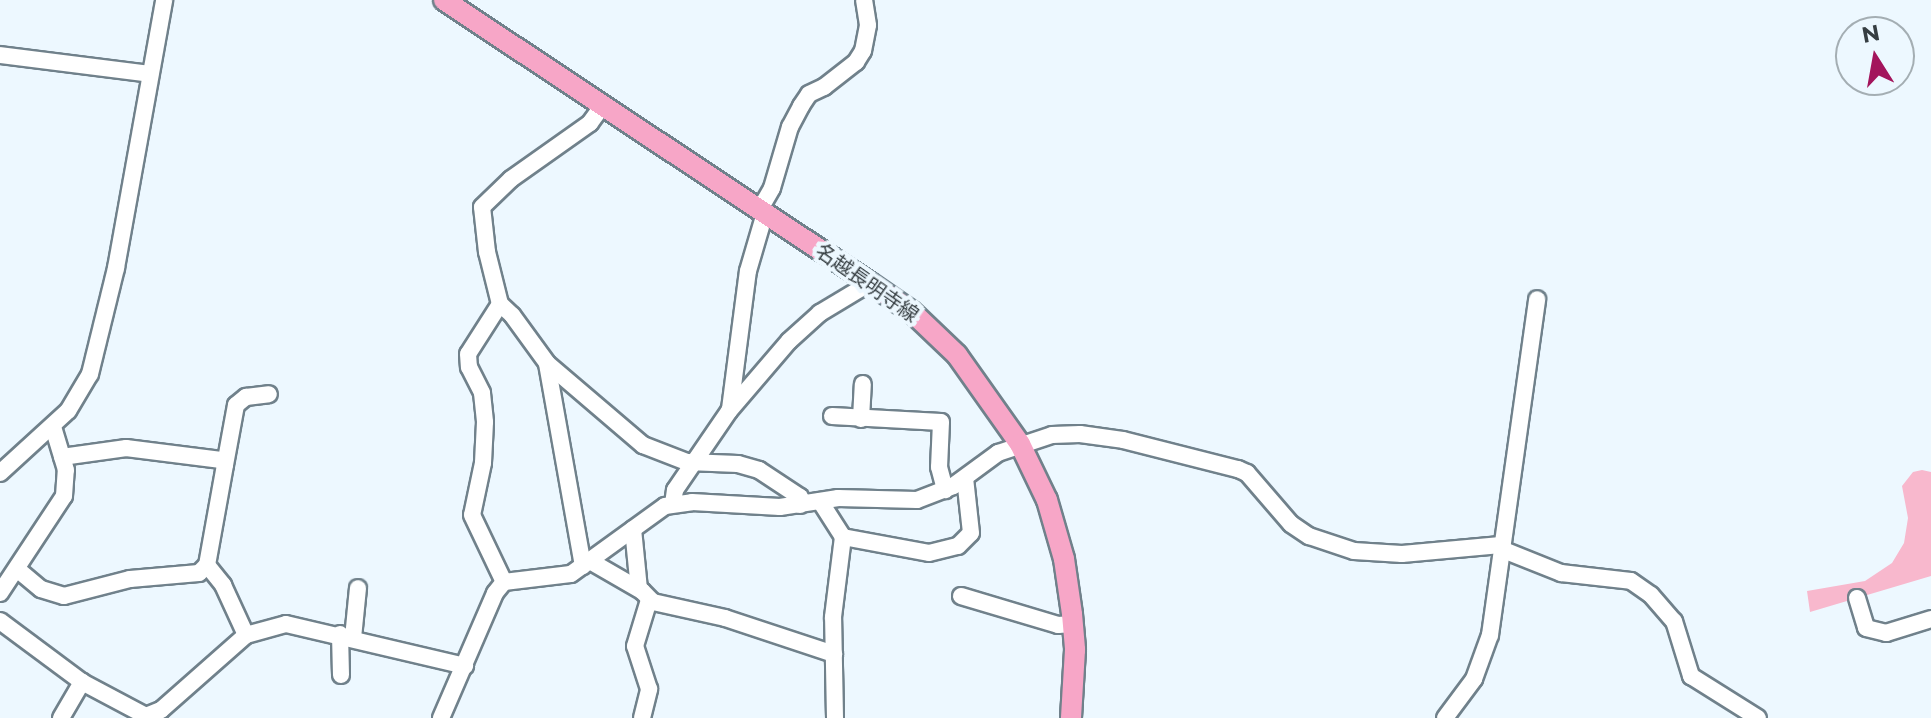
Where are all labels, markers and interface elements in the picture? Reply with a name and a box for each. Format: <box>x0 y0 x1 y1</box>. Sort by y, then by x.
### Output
north arrow <box>1835 16 1915 96</box>
text: N <box>1859 19 1882 49</box>
street label: 名越長明寺線 <box>811 239 923 327</box>

